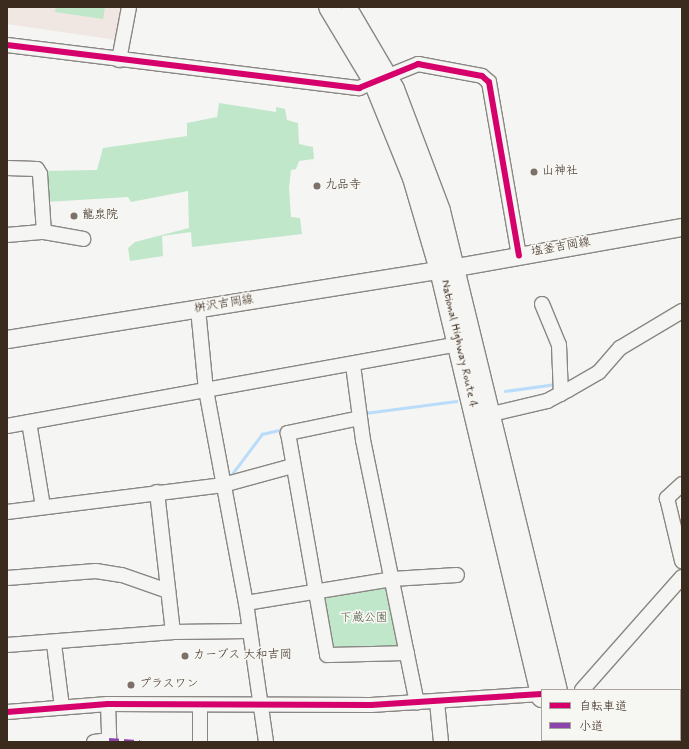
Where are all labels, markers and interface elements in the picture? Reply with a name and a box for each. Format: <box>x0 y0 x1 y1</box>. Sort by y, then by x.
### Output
place label: 山神社 <box>542 165 578 179</box>
marker: 山神社 <box>529 167 539 177</box>
place label: 九品寺 <box>325 179 361 193</box>
marker: 九品寺 <box>312 181 322 191</box>
place label: 龍泉院 <box>82 209 118 223</box>
marker: 龍泉院 <box>69 211 79 221</box>
street label: 塩釜吉岡線 <box>530 236 592 260</box>
street label: National Highway Route 4 <box>437 281 479 407</box>
street label: 桝沢吉岡線 <box>193 293 255 317</box>
park label: 下蔵公園 <box>340 612 388 626</box>
place label: カーブス 大和吉岡 <box>193 649 292 663</box>
marker: カーブス 大和吉岡 <box>180 651 190 661</box>
place label: プラスワン <box>139 678 199 692</box>
marker: プラスワン <box>126 680 136 690</box>
legend <box>541 689 681 741</box>
text: 自転車道 <box>579 699 627 715</box>
text: 小道 <box>579 719 603 735</box>

